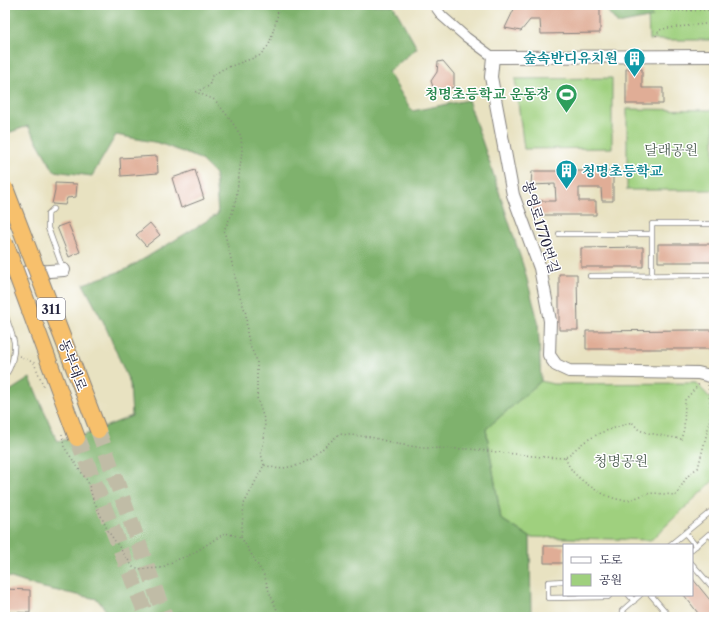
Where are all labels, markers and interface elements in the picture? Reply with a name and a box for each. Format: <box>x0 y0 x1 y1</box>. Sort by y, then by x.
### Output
building icon: 숲속반디유치원 <box>621 45 647 78</box>
place label: 숲속반디유치원 <box>523 49 618 67</box>
sports icon: 청명초등학교 운동장 <box>553 81 579 114</box>
place label: 청명초등학교 운동장 <box>425 85 550 103</box>
park label: 달래공원 <box>644 141 698 159</box>
building icon: 청명초등학교 <box>554 158 580 191</box>
place label: 청명초등학교 <box>582 162 664 180</box>
street label: 봉영로1770번길 <box>518 178 564 276</box>
road number: 311 <box>37 298 65 320</box>
street label: 동부대로 <box>55 337 91 394</box>
park label: 청명공원 <box>594 452 648 470</box>
legend <box>563 544 693 596</box>
text: 도로 <box>599 552 623 567</box>
text: 공원 <box>599 572 622 587</box>

